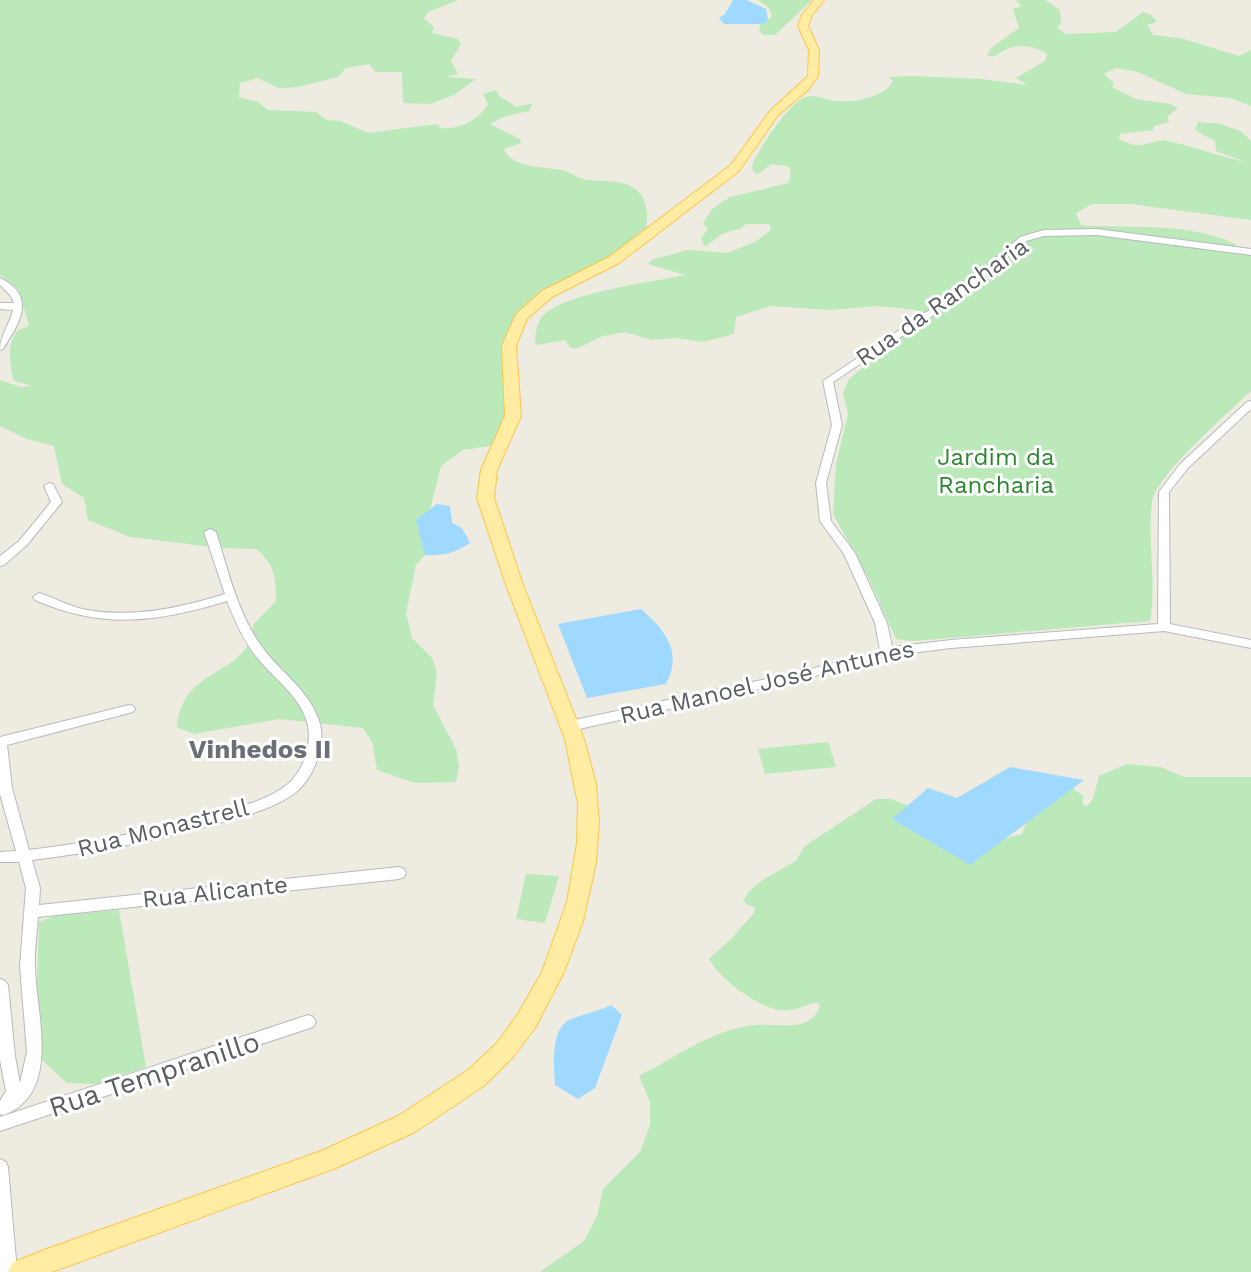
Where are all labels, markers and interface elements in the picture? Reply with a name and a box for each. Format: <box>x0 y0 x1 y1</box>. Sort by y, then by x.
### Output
street label: Rua da Rancharia <box>850 232 1034 372</box>
park label: Jardim da Rancharia <box>937 443 1055 499</box>
street label: Rua Manoel José Antunes <box>617 634 917 730</box>
district label: Vinhedos II <box>189 734 331 764</box>
street label: Rua Monastrell <box>74 793 252 863</box>
street label: Rua Alicante <box>141 870 289 914</box>
street label: Rua Tempranillo <box>45 1025 264 1124</box>

